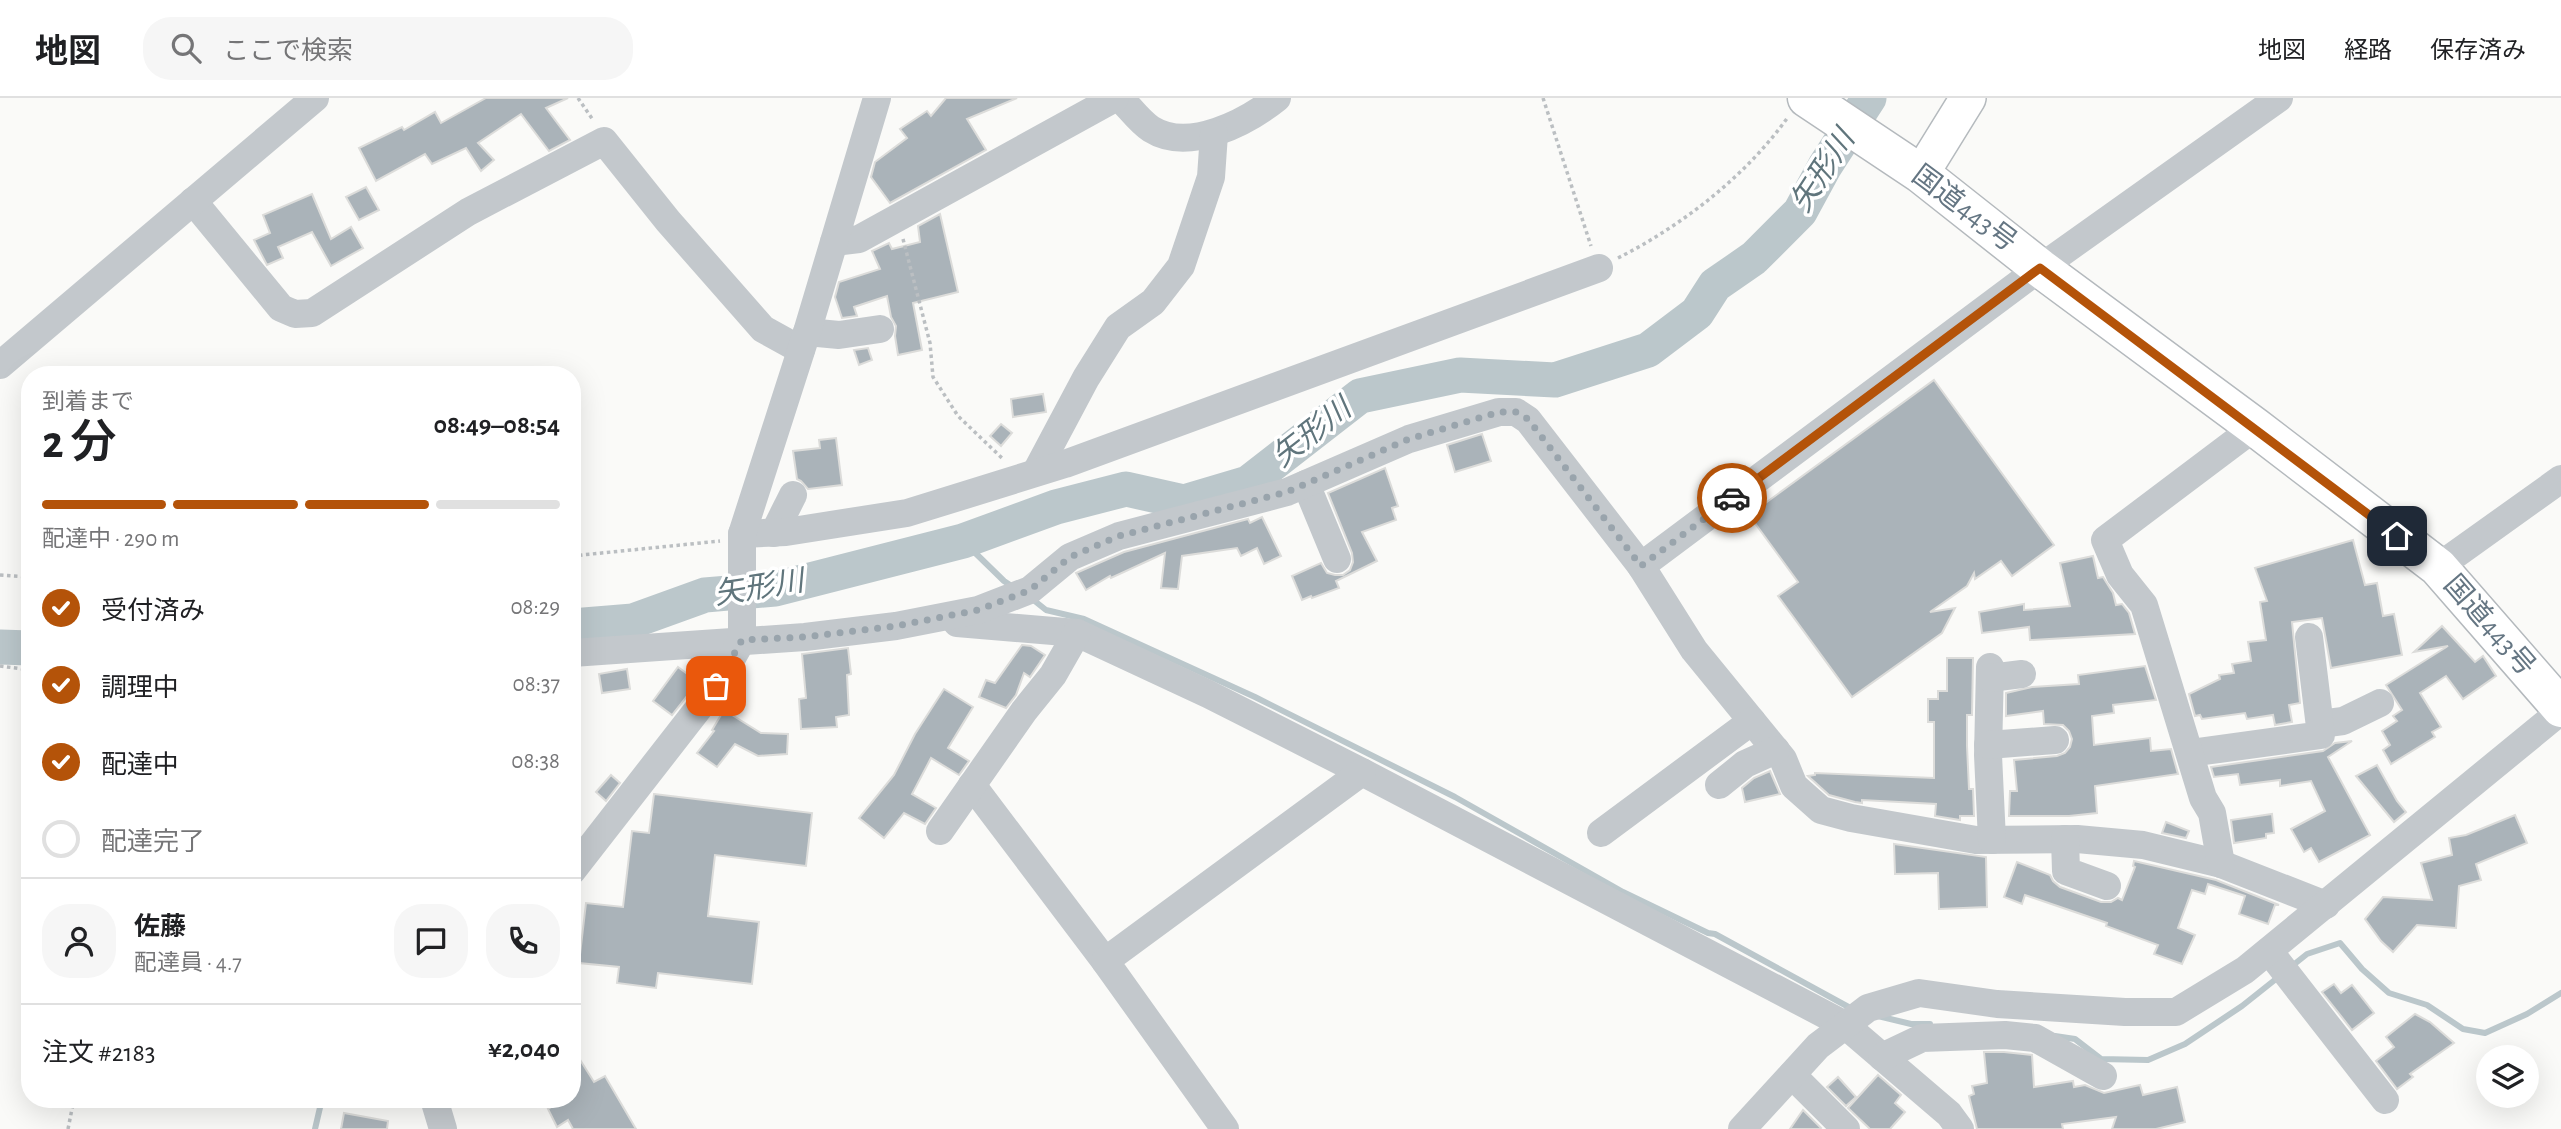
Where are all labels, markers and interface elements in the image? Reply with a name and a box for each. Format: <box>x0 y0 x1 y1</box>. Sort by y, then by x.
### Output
search box <box>143 17 633 80</box>
icon: search <box>167 29 205 67</box>
text: 地図 <box>35 36 101 69</box>
text: ここで検索 <box>223 38 353 64</box>
text: 地図 <box>2258 39 2306 63</box>
text: 経路 <box>2344 39 2392 63</box>
text: 保存済み <box>2430 39 2526 63</box>
water label: 矢形川 <box>1784 121 1862 217</box>
street label: 国道443号 <box>1907 159 2023 257</box>
water label: 矢形川 <box>1266 390 1359 473</box>
text: 到着まで <box>42 391 134 414</box>
text: 08:49–08:54 <box>433 412 560 438</box>
text: 2 分 <box>42 420 117 466</box>
courier <box>1697 463 1767 533</box>
icon: car <box>1713 479 1751 517</box>
pin <box>2367 506 2427 566</box>
icon: home <box>2378 517 2416 555</box>
text: 配達中 · 290 m <box>42 528 179 551</box>
water label: 矢形川 <box>712 564 809 610</box>
street label: 国道443号 <box>2438 569 2541 681</box>
icon: check <box>42 589 80 627</box>
text: 08:29 <box>510 596 560 619</box>
text: 受付済み <box>101 598 205 624</box>
pin <box>686 656 746 716</box>
icon: check <box>42 666 80 704</box>
icon: bag <box>697 667 735 705</box>
text: 08:37 <box>513 673 560 696</box>
text: 調理中 <box>101 675 179 701</box>
icon: check <box>42 743 80 781</box>
text: 08:38 <box>511 750 560 773</box>
text: 配達中 <box>101 752 179 778</box>
text: 配達完了 <box>101 829 205 855</box>
button: person <box>42 904 116 978</box>
button: chat <box>394 904 468 978</box>
button: phone <box>486 904 560 978</box>
text: 佐藤 <box>134 914 186 940</box>
text: 配達員 · 4.7 <box>134 952 242 975</box>
text: ¥2,040 <box>488 1036 560 1062</box>
text: 注文 #2183 <box>42 1040 156 1066</box>
map controls <box>2476 1045 2539 1108</box>
button: layers <box>2476 1045 2539 1108</box>

